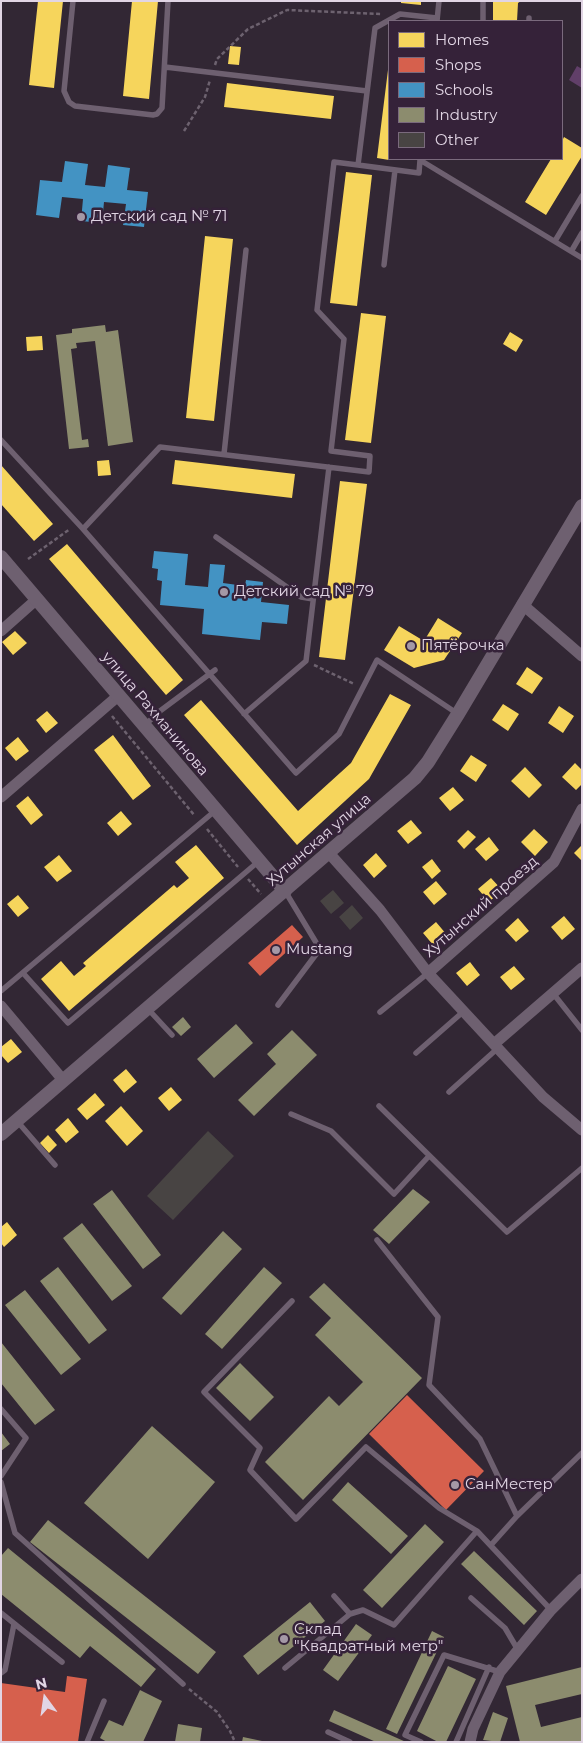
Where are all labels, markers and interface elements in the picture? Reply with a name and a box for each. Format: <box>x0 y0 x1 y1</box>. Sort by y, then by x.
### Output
legend <box>388 20 563 160</box>
text: Homes <box>435 30 489 49</box>
text: Shops <box>435 55 481 74</box>
text: Schools <box>435 80 493 99</box>
text: Industry <box>435 105 497 124</box>
text: Other <box>435 130 479 149</box>
place label: Детский сад № 71 <box>91 208 227 226</box>
marker: Детский сад № 71 <box>75 211 87 223</box>
place label: Детский сад № 79 <box>234 583 374 601</box>
marker: Детский сад № 79 <box>218 586 230 598</box>
place label: Пятёрочка <box>421 637 505 655</box>
marker: Пятёрочка <box>405 640 417 652</box>
street label: улица Рахманинова <box>98 648 212 780</box>
street label: Хутынская улица <box>263 790 375 890</box>
street label: Хутынский проезд <box>420 852 542 962</box>
place label: Mustang <box>286 941 353 959</box>
marker: Mustang <box>270 944 282 956</box>
place label: СанМестер <box>465 1476 553 1494</box>
marker: СанМестер <box>449 1479 461 1491</box>
place label: Склад "Квадратный метр" <box>294 1621 443 1656</box>
marker: Склад "Квадратный метр" <box>278 1633 290 1645</box>
north arrow <box>20 1673 70 1723</box>
text: N <box>34 1673 49 1694</box>

